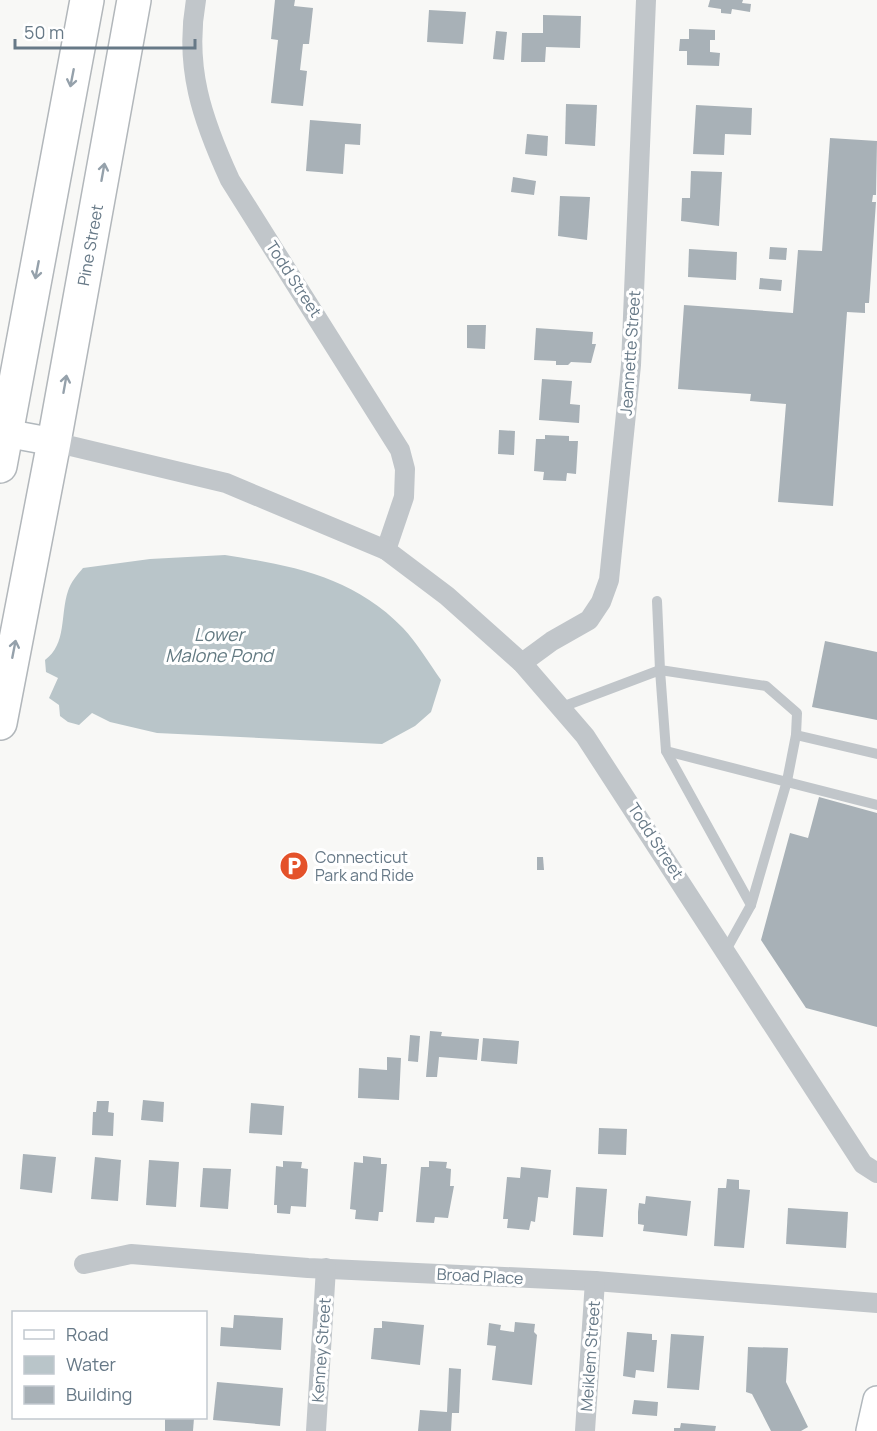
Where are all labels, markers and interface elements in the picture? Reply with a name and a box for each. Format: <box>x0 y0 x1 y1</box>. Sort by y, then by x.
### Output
scale bar <box>15 12 195 50</box>
text: 50 m <box>24 20 64 44</box>
one-way arrow <box>66 68 77 87</box>
one-way arrow <box>98 162 109 182</box>
street label: Pine Street <box>72 203 108 287</box>
street label: Todd Street <box>261 237 327 321</box>
one-way arrow <box>31 260 42 279</box>
street label: Jeannette Street <box>615 290 645 416</box>
one-way arrow <box>60 375 71 395</box>
water label: Lower Malone Pond <box>165 622 275 667</box>
one-way arrow <box>9 639 20 659</box>
street label: Todd Street <box>623 799 689 883</box>
place label: Connecticut Park and Ride <box>315 846 414 886</box>
parking icon: Connecticut Park and Ride <box>278 850 310 882</box>
street label: Broad Place <box>436 1263 524 1289</box>
street label: Kenney Street <box>306 1297 336 1403</box>
street label: Meiklem Street <box>575 1300 605 1412</box>
legend <box>12 1311 207 1419</box>
text: Road <box>66 1322 109 1346</box>
text: Water <box>66 1352 116 1376</box>
text: Building <box>66 1382 132 1406</box>

